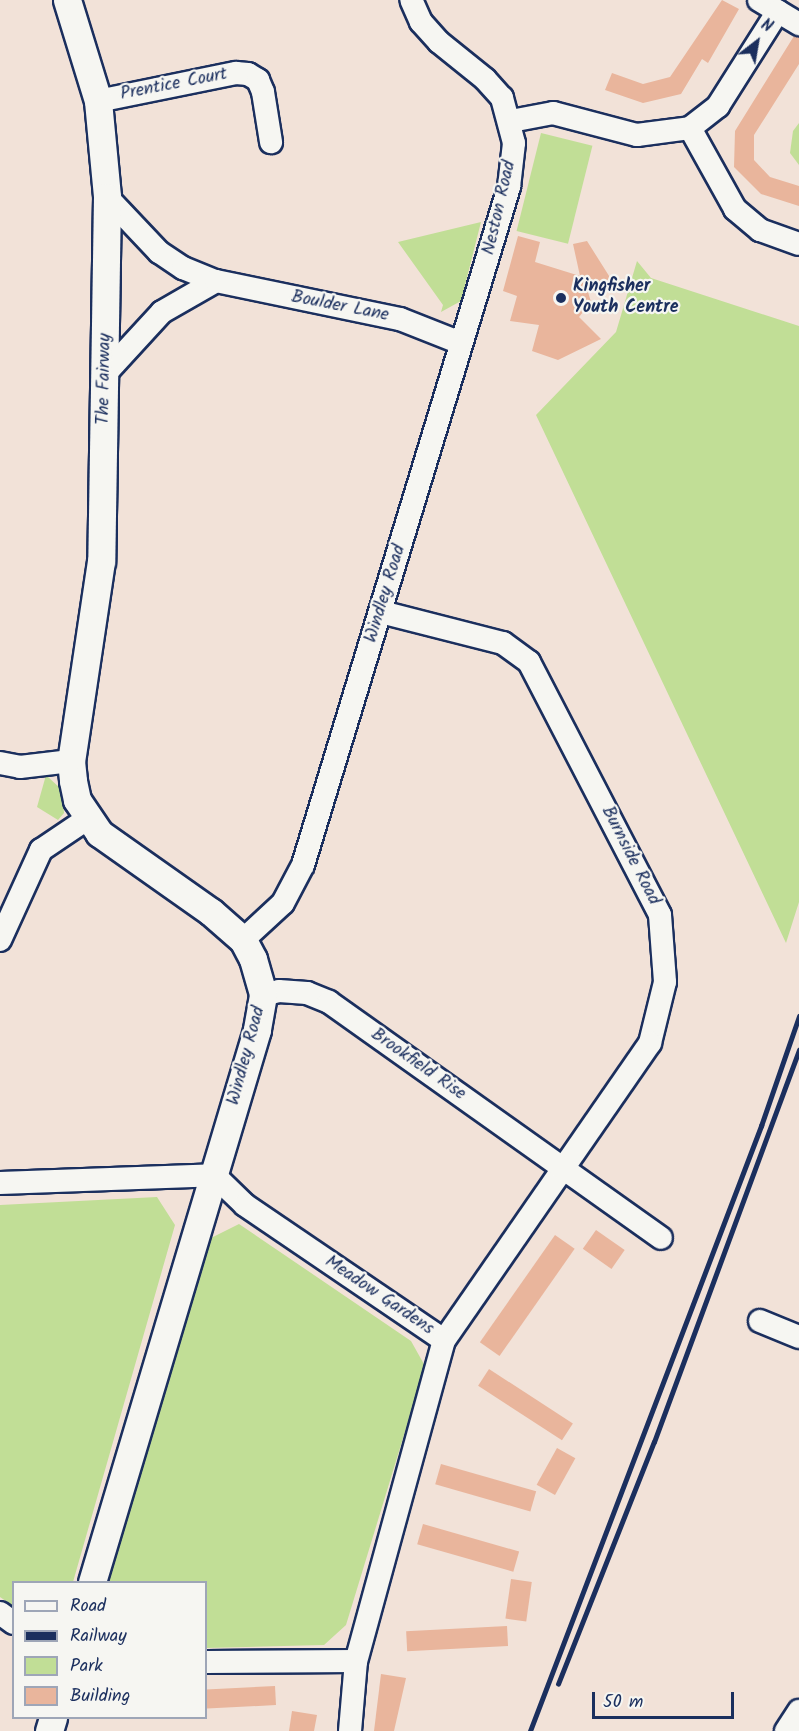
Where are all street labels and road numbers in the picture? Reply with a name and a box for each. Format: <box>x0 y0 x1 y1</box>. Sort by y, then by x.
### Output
street label: Prentice Court <box>119 64 229 106</box>
street label: Neston Road <box>479 159 521 257</box>
street label: Boulder Lane <box>289 287 391 327</box>
street label: The Fairway <box>93 333 117 425</box>
street label: Windley Road <box>361 542 411 646</box>
street label: Burnside Road <box>596 803 664 909</box>
street label: Windley Road <box>223 1004 271 1108</box>
street label: Brookfield Rise <box>366 1024 470 1106</box>
street label: Meadow Gardens <box>320 1252 438 1340</box>

